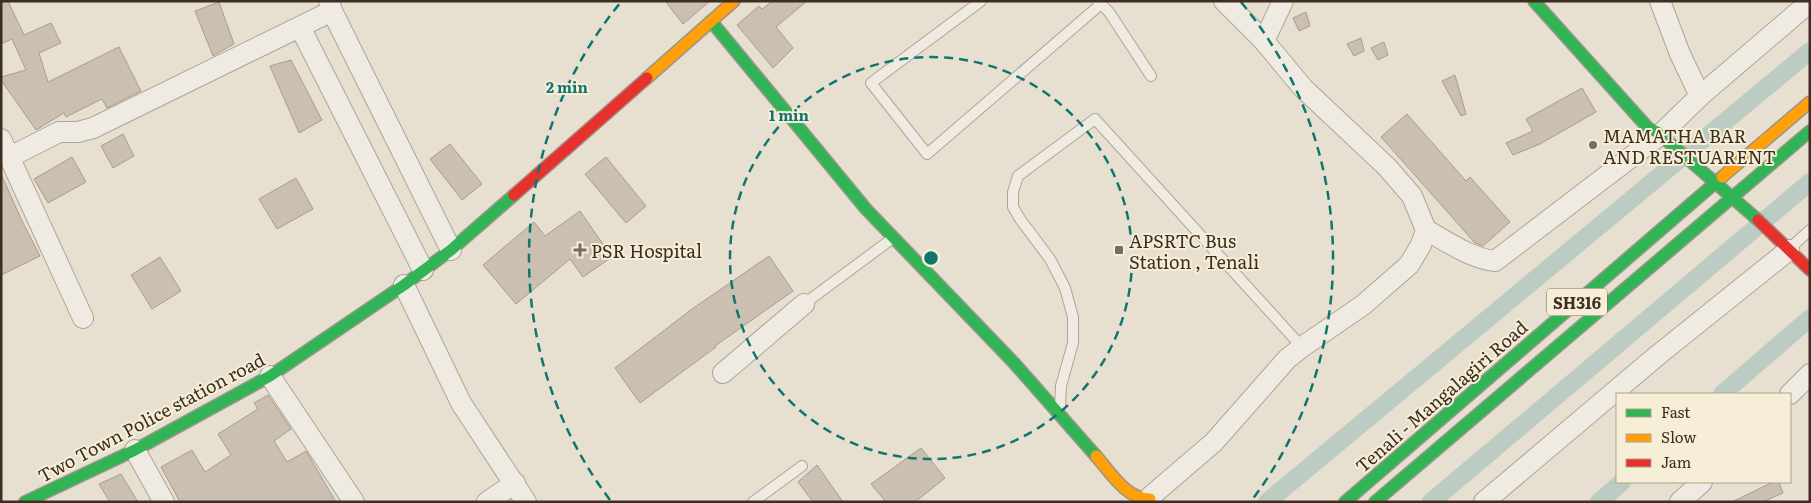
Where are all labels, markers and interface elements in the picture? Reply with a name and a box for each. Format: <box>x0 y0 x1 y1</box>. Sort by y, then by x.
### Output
text: 2 min <box>546 75 589 98</box>
text: 1 min <box>769 103 810 126</box>
place label: MAMATHA BAR AND RESTUARENT <box>1603 122 1776 170</box>
marker: MAMATHA BAR AND RESTUARENT <box>1587 139 1599 151</box>
place label: APSRTC Bus Station , Tenali <box>1129 227 1259 275</box>
place label: PSR Hospital <box>591 237 702 264</box>
marker: PSR Hospital <box>573 243 587 257</box>
marker: APSRTC Bus Station , Tenali <box>1113 244 1125 256</box>
centre of rings <box>922 249 940 267</box>
road number: SH316 <box>1547 288 1607 316</box>
street label: Tenali - Mangalagiri Road <box>1349 313 1533 479</box>
street label: Two Town Police station road <box>33 345 269 489</box>
legend <box>1616 393 1791 483</box>
text: Fast <box>1661 400 1690 423</box>
text: Slow <box>1661 425 1696 448</box>
text: Jam <box>1661 450 1692 473</box>

